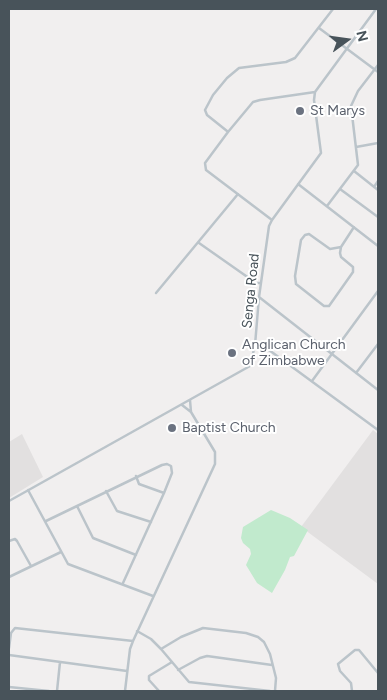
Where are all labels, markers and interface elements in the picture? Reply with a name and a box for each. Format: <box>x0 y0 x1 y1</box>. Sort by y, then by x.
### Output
north arrow <box>322 15 372 65</box>
text: N <box>352 29 372 44</box>
place label: St Marys <box>310 103 365 119</box>
marker: St Marys <box>294 105 306 117</box>
street label: Senga Road <box>239 253 263 329</box>
place label: Anglican Church of Zimbabwe <box>242 337 346 370</box>
marker: Anglican Church of Zimbabwe <box>226 347 238 359</box>
place label: Baptist Church <box>182 420 276 436</box>
marker: Baptist Church <box>166 422 178 434</box>

